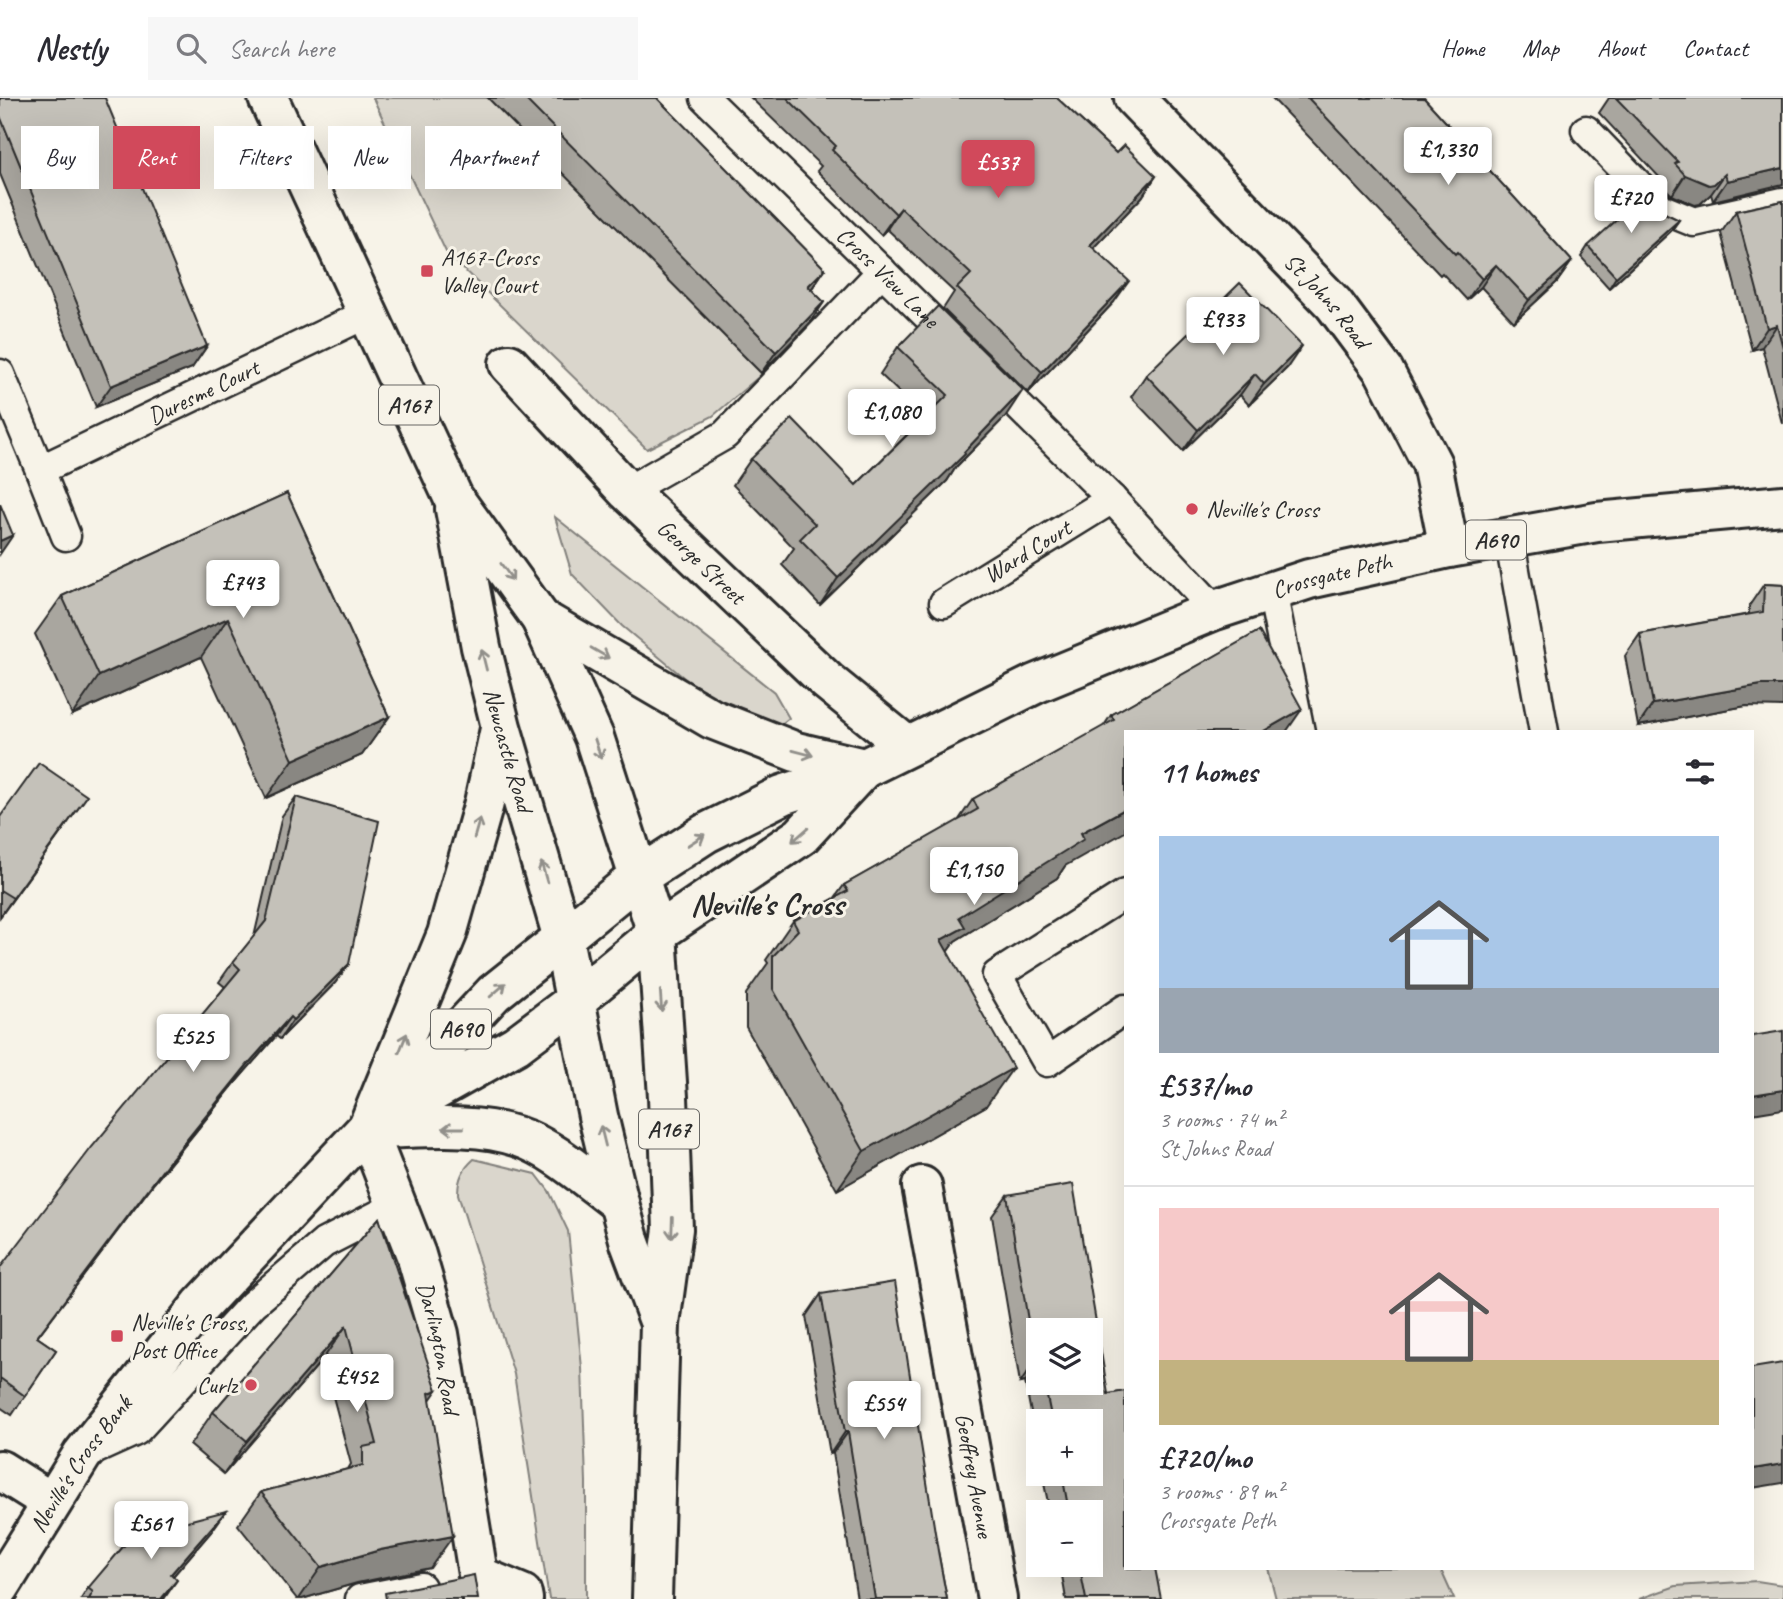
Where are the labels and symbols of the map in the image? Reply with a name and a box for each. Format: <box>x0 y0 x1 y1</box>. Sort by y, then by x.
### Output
pin: £1,330 <box>1391 127 1505 187</box>
pin: £537 <box>957 140 1039 200</box>
pin: £720 <box>1590 176 1672 235</box>
street label: Cross View Lane <box>830 220 947 336</box>
place label: A167-Cross Valley Court <box>441 242 540 300</box>
street label: St Johns Road <box>1278 246 1379 357</box>
marker: A167-Cross Valley Court <box>419 263 435 279</box>
pin: £933 <box>1182 298 1264 357</box>
street label: Duresme Court <box>143 352 266 431</box>
road number: A167 <box>379 386 439 424</box>
pin: £1,080 <box>835 390 949 449</box>
place label: Neville's Cross <box>1206 494 1321 524</box>
marker: Neville's Cross <box>1184 501 1200 517</box>
street label: Ward Court <box>978 512 1078 590</box>
street label: George Street <box>651 513 753 612</box>
road number: A690 <box>1466 520 1526 560</box>
street label: Crossgate Peth <box>1268 546 1396 605</box>
pin: £743 <box>202 560 284 620</box>
one-way arrow <box>500 562 514 581</box>
one-way arrow <box>589 647 609 661</box>
one-way arrow <box>477 650 490 672</box>
street label: Newcastle Road <box>477 685 541 819</box>
one-way arrow <box>593 737 605 759</box>
one-way arrow <box>791 747 814 760</box>
one-way arrow <box>471 818 484 840</box>
one-way arrow <box>792 827 810 843</box>
one-way arrow <box>685 832 705 846</box>
pin: £1,150 <box>917 848 1031 907</box>
one-way arrow <box>536 861 549 883</box>
district label: Neville's Cross <box>690 884 846 925</box>
one-way arrow <box>489 982 507 998</box>
one-way arrow <box>655 989 668 1012</box>
road number: A690 <box>431 1010 491 1048</box>
pin: £525 <box>152 1014 234 1074</box>
one-way arrow <box>397 1033 410 1054</box>
road number: A167 <box>639 1110 699 1148</box>
one-way arrow <box>442 1121 465 1135</box>
one-way arrow <box>596 1125 609 1148</box>
one-way arrow <box>665 1217 678 1240</box>
street label: Darlington Road <box>410 1278 467 1419</box>
place label: Neville's Cross, Post Office <box>131 1307 248 1365</box>
marker: Neville's Cross, Post Office <box>109 1328 125 1344</box>
pin: £452 <box>316 1354 398 1414</box>
place label: Curlz <box>197 1370 238 1400</box>
marker: Curlz <box>243 1377 259 1393</box>
pin: £554 <box>843 1382 925 1441</box>
street label: Neville's Cross Bank <box>23 1388 140 1538</box>
street label: Geoffrey Avenue <box>949 1411 1001 1542</box>
pin: £561 <box>110 1502 192 1561</box>

